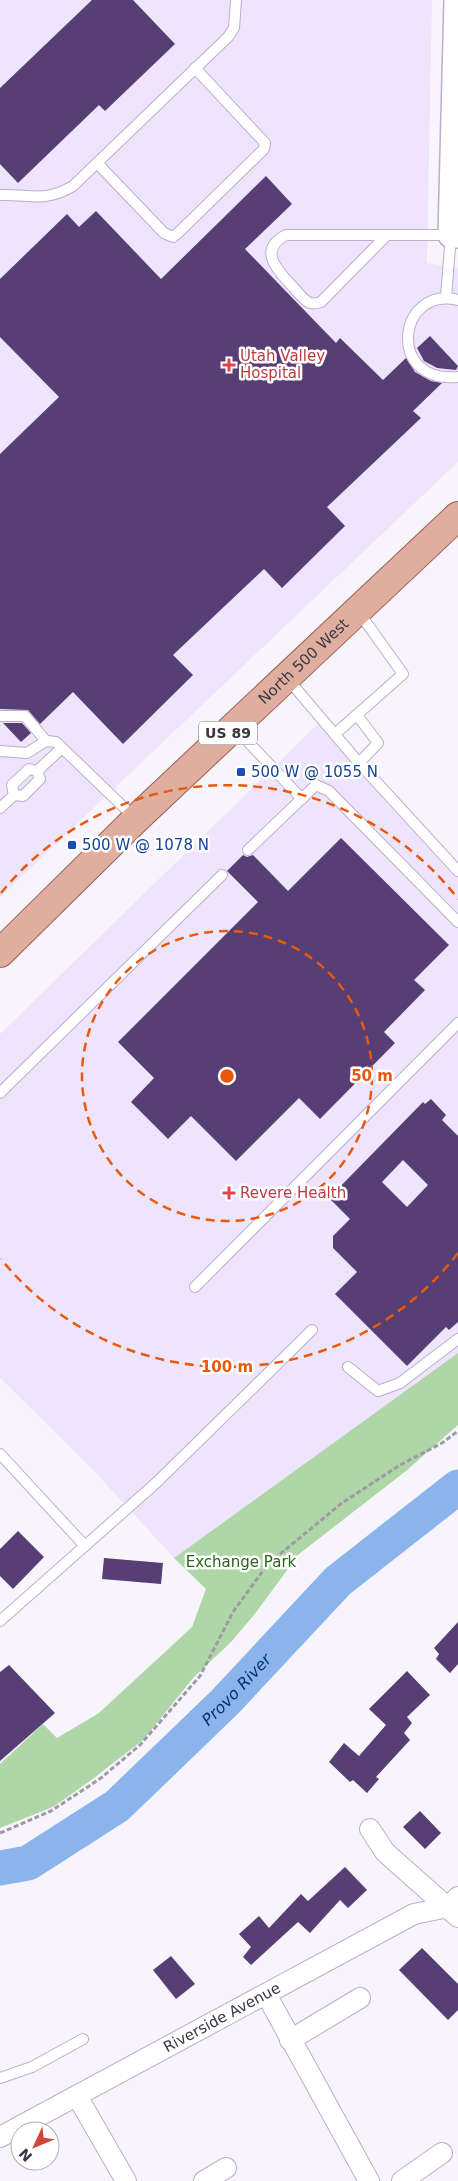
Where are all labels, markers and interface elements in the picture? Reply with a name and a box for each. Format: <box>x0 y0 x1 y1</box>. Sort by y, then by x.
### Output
place label: Utah Valley Hospital <box>240 347 325 382</box>
marker: Utah Valley Hospital <box>222 358 236 372</box>
street label: North 500 West <box>255 615 352 708</box>
road number: US 89 <box>199 721 257 744</box>
place label: 500 W @ 1055 N <box>251 763 378 781</box>
marker: 500 W @ 1055 N <box>235 766 247 778</box>
place label: 500 W @ 1078 N <box>82 836 209 854</box>
marker: 500 W @ 1078 N <box>66 839 78 851</box>
centre of rings <box>218 1067 236 1085</box>
text: 50 m <box>351 1067 393 1085</box>
place label: Revere Health <box>240 1184 346 1202</box>
marker: Revere Health <box>222 1186 236 1200</box>
text: 100 m <box>201 1358 253 1376</box>
park label: Exchange Park <box>186 1553 297 1571</box>
water label: Provo River <box>198 1649 276 1729</box>
street label: Riverside Avenue <box>160 1979 283 2056</box>
north arrow <box>10 2121 60 2171</box>
text: N <box>16 2145 35 2165</box>

